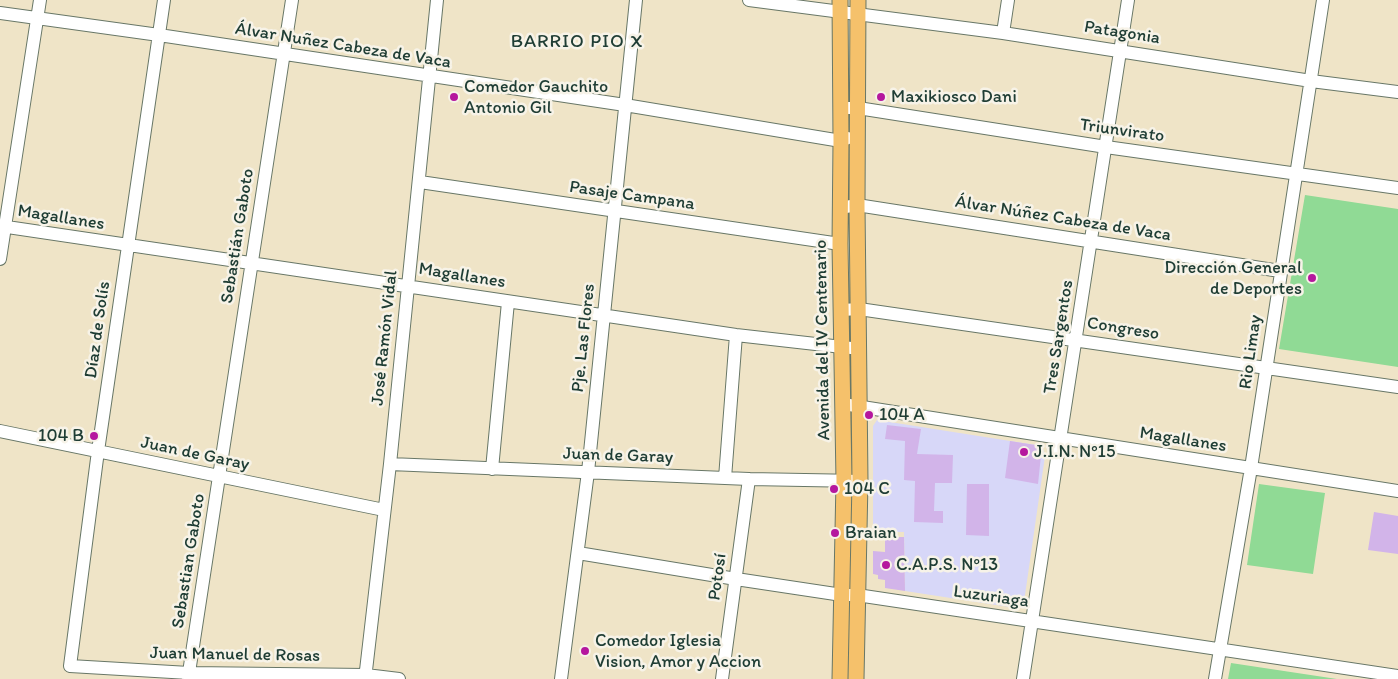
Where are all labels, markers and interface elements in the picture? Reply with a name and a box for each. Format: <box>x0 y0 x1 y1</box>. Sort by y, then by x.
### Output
street label: Patagonia <box>1082 16 1162 50</box>
street label: Álvar Nuñez Cabeza de Vaca <box>234 18 452 74</box>
district label: BARRIO PIO X <box>510 31 644 53</box>
place label: Comedor Gauchito Antonio Gil <box>464 76 608 118</box>
place label: Maxikiosco Dani <box>891 86 1017 108</box>
marker: Comedor Gauchito Antonio Gil <box>448 91 460 103</box>
marker: Maxikiosco Dani <box>875 91 887 103</box>
street label: Triunvirato <box>1078 114 1166 148</box>
street label: Sebastián Gaboto <box>217 167 259 305</box>
street label: Pasaje Campana <box>568 177 696 215</box>
street label: Álvar Núñez Cabeza de Vaca <box>954 191 1172 247</box>
street label: Magallanes <box>16 200 106 236</box>
street label: Avenida del IV Centenario <box>810 240 836 440</box>
place label: Dirección General de Deportes <box>1164 257 1302 300</box>
street label: Magallanes <box>417 258 507 294</box>
street label: José Ramón Vidal <box>367 269 403 407</box>
marker: Dirección General de Deportes <box>1306 272 1318 284</box>
street label: Tres Sargentos <box>1039 278 1079 396</box>
street label: Díaz de Solís <box>80 280 116 380</box>
street label: Pje. Las Flores <box>568 283 600 393</box>
street label: Congreso <box>1085 313 1161 345</box>
street label: Rio Limay <box>1235 313 1267 391</box>
place label: 104 A <box>879 404 925 426</box>
marker: 104 A <box>863 409 875 421</box>
street label: Magallanes <box>1138 422 1228 458</box>
place label: 104 B <box>38 425 84 447</box>
marker: 104 B <box>88 430 100 442</box>
street label: Juan de Garay <box>139 432 251 476</box>
place label: J.I.N. Nº15 <box>1034 441 1115 463</box>
street label: Juan de Garay <box>562 443 674 469</box>
marker: J.I.N. Nº15 <box>1018 446 1030 458</box>
place label: 104 C <box>844 478 890 500</box>
marker: 104 C <box>828 483 840 495</box>
street label: Sebastian Gaboto <box>168 492 210 630</box>
place label: Braian <box>845 522 897 544</box>
marker: Braian <box>829 527 841 539</box>
street label: Potosí <box>704 552 732 602</box>
place label: C.A.P.S. Nº13 <box>896 554 998 576</box>
marker: C.A.P.S. Nº13 <box>880 559 892 571</box>
street label: Luzuriaga <box>952 581 1030 613</box>
place label: Comedor Iglesia Vision, Amor y Accion <box>595 630 761 672</box>
street label: Juan Manuel de Rosas <box>150 643 320 667</box>
marker: Comedor Iglesia Vision, Amor y Accion <box>579 645 591 657</box>

